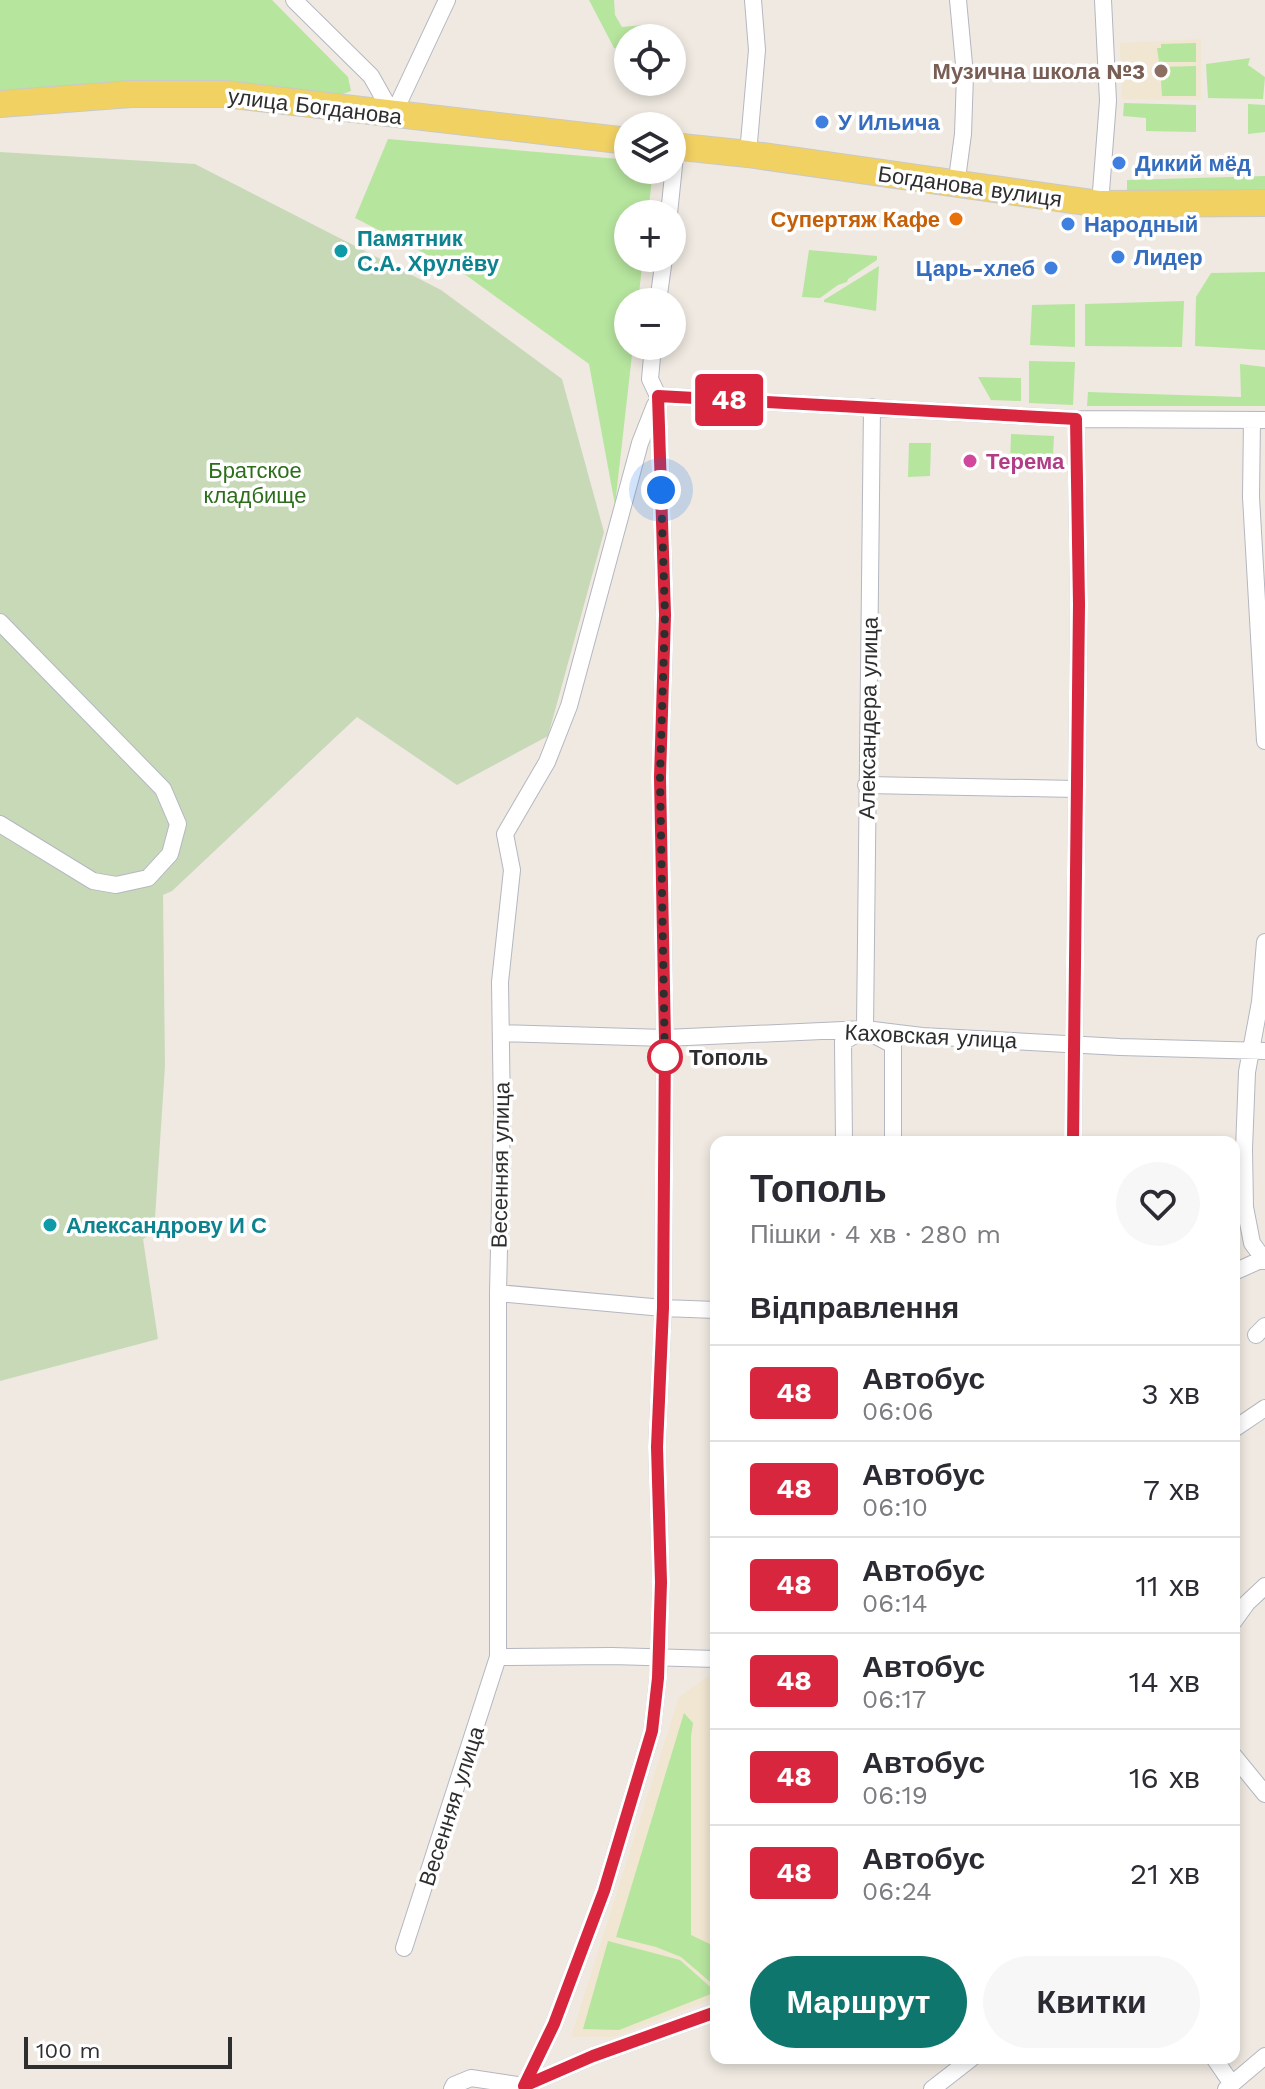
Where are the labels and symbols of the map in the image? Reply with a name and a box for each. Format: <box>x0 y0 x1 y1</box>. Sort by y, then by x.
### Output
place label: Музична школа №3 <box>933 59 1145 84</box>
marker: Музична школа №3 <box>1152 62 1170 80</box>
street label: улица Богданова <box>227 83 404 130</box>
place label: У Ильича <box>838 110 941 135</box>
marker: У Ильича <box>813 113 831 131</box>
place label: Дикий мёд <box>1135 151 1251 176</box>
marker: Дикий мёд <box>1110 154 1128 172</box>
street label: Богданова вулиця <box>876 161 1064 212</box>
place label: Супертяж Кафе <box>771 207 940 232</box>
marker: Супертяж Кафе <box>947 210 965 228</box>
place label: Народный <box>1084 212 1198 237</box>
marker: Народный <box>1059 215 1077 233</box>
place label: Памятник С.А. Хрулёву <box>357 226 500 276</box>
marker: Памятник С.А. Хрулёву <box>332 242 350 260</box>
place label: Лидер <box>1134 245 1203 270</box>
marker: Лидер <box>1109 248 1127 266</box>
place label: Царь-хлеб <box>916 256 1035 281</box>
marker: Царь-хлеб <box>1042 259 1060 277</box>
line badge: 48 <box>693 374 765 426</box>
place label: Терема <box>986 449 1065 474</box>
marker: Терема <box>961 452 979 470</box>
park label: Братское кладбище <box>204 458 306 508</box>
your location <box>641 470 681 510</box>
street label: Александера улица <box>854 616 883 819</box>
street label: Каховская улица <box>844 1019 1019 1054</box>
marker: Тополь <box>648 1040 682 1074</box>
place label: Тополь <box>689 1045 768 1070</box>
street label: Весенняя улица <box>487 1081 514 1248</box>
place label: Александрову И С <box>66 1213 267 1238</box>
marker: Александрову И С <box>41 1216 59 1234</box>
street label: Весенняя улица <box>414 1723 489 1889</box>
scale bar <box>24 2033 232 2069</box>

